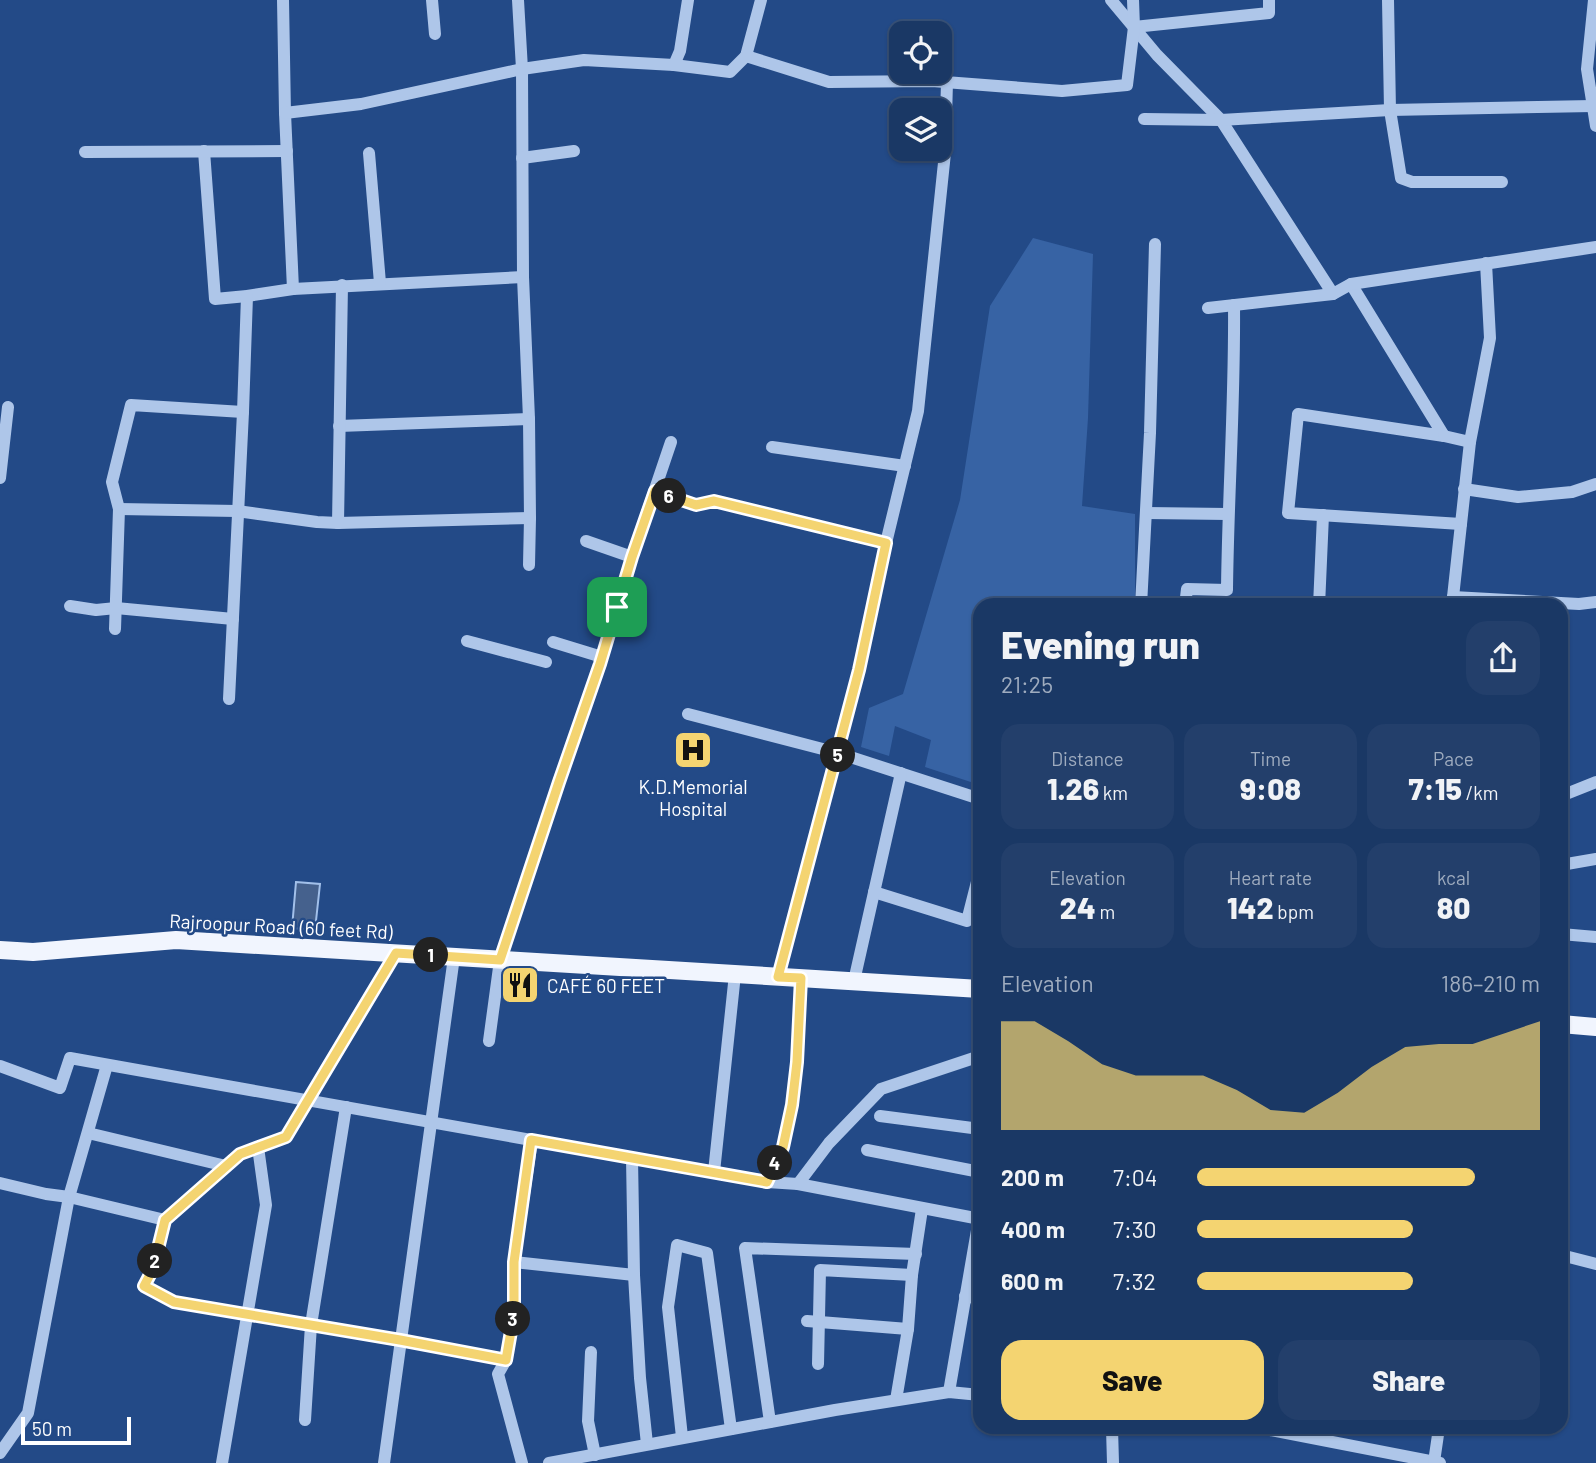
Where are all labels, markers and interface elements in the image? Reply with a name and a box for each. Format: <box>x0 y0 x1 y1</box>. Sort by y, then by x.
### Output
map controls <box>889 21 952 161</box>
button: locate <box>889 21 952 84</box>
button: layers <box>889 98 952 161</box>
pin: 6 <box>652 478 686 514</box>
text: 6 <box>663 484 674 507</box>
pin <box>587 577 647 637</box>
icon: arrive <box>598 588 636 626</box>
text: Evening run <box>1001 621 1200 667</box>
button: share <box>1466 621 1540 695</box>
text: 21:25 <box>1001 670 1053 698</box>
hospital icon: K.D.Memorial Hospital <box>672 729 714 771</box>
pin: 5 <box>820 738 856 772</box>
text: 5 <box>832 743 843 766</box>
text: Distance <box>1051 747 1124 770</box>
text: Time <box>1250 747 1291 770</box>
text: Pace <box>1433 747 1474 770</box>
text: 1.26 <box>1047 770 1099 806</box>
text: 9:08 <box>1240 770 1301 806</box>
text: 7:15 <box>1408 770 1462 806</box>
place label: K.D.Memorial Hospital <box>638 775 748 820</box>
text: km <box>1099 781 1128 804</box>
text: /km <box>1462 781 1499 804</box>
text: Elevation <box>1049 866 1126 889</box>
text: Heart rate <box>1229 866 1312 889</box>
text: kcal <box>1437 866 1470 889</box>
text: 24 <box>1060 889 1096 925</box>
text: 142 <box>1227 889 1274 925</box>
text: 80 <box>1437 889 1470 925</box>
text: m <box>1096 900 1115 923</box>
text: bpm <box>1274 900 1314 923</box>
street label: Rajroopur Road (60 feet Rd) <box>169 909 394 943</box>
pin: 1 <box>414 937 448 972</box>
text: 1 <box>427 943 434 966</box>
restaurant icon: CAFÉ 60 FEET <box>499 964 541 1006</box>
text: Elevation <box>1001 969 1094 997</box>
text: 186–210 m <box>1441 969 1540 997</box>
place label: CAFÉ 60 FEET <box>547 974 665 997</box>
pin: 4 <box>758 1146 792 1180</box>
text: 4 <box>769 1151 780 1174</box>
text: 200 m <box>1001 1163 1064 1191</box>
text: 7:04 <box>1113 1163 1157 1191</box>
text: 400 m <box>1001 1215 1065 1243</box>
text: 7:30 <box>1113 1215 1157 1243</box>
pin: 2 <box>138 1244 172 1278</box>
text: 2 <box>149 1249 160 1272</box>
text: 600 m <box>1001 1267 1063 1295</box>
text: 7:32 <box>1113 1267 1156 1295</box>
pin: 3 <box>496 1302 530 1336</box>
text: 3 <box>507 1307 518 1330</box>
button: Save <box>1001 1340 1264 1420</box>
button: Share <box>1278 1340 1540 1420</box>
scale bar <box>21 1414 131 1446</box>
text: 50 m <box>32 1417 72 1440</box>

